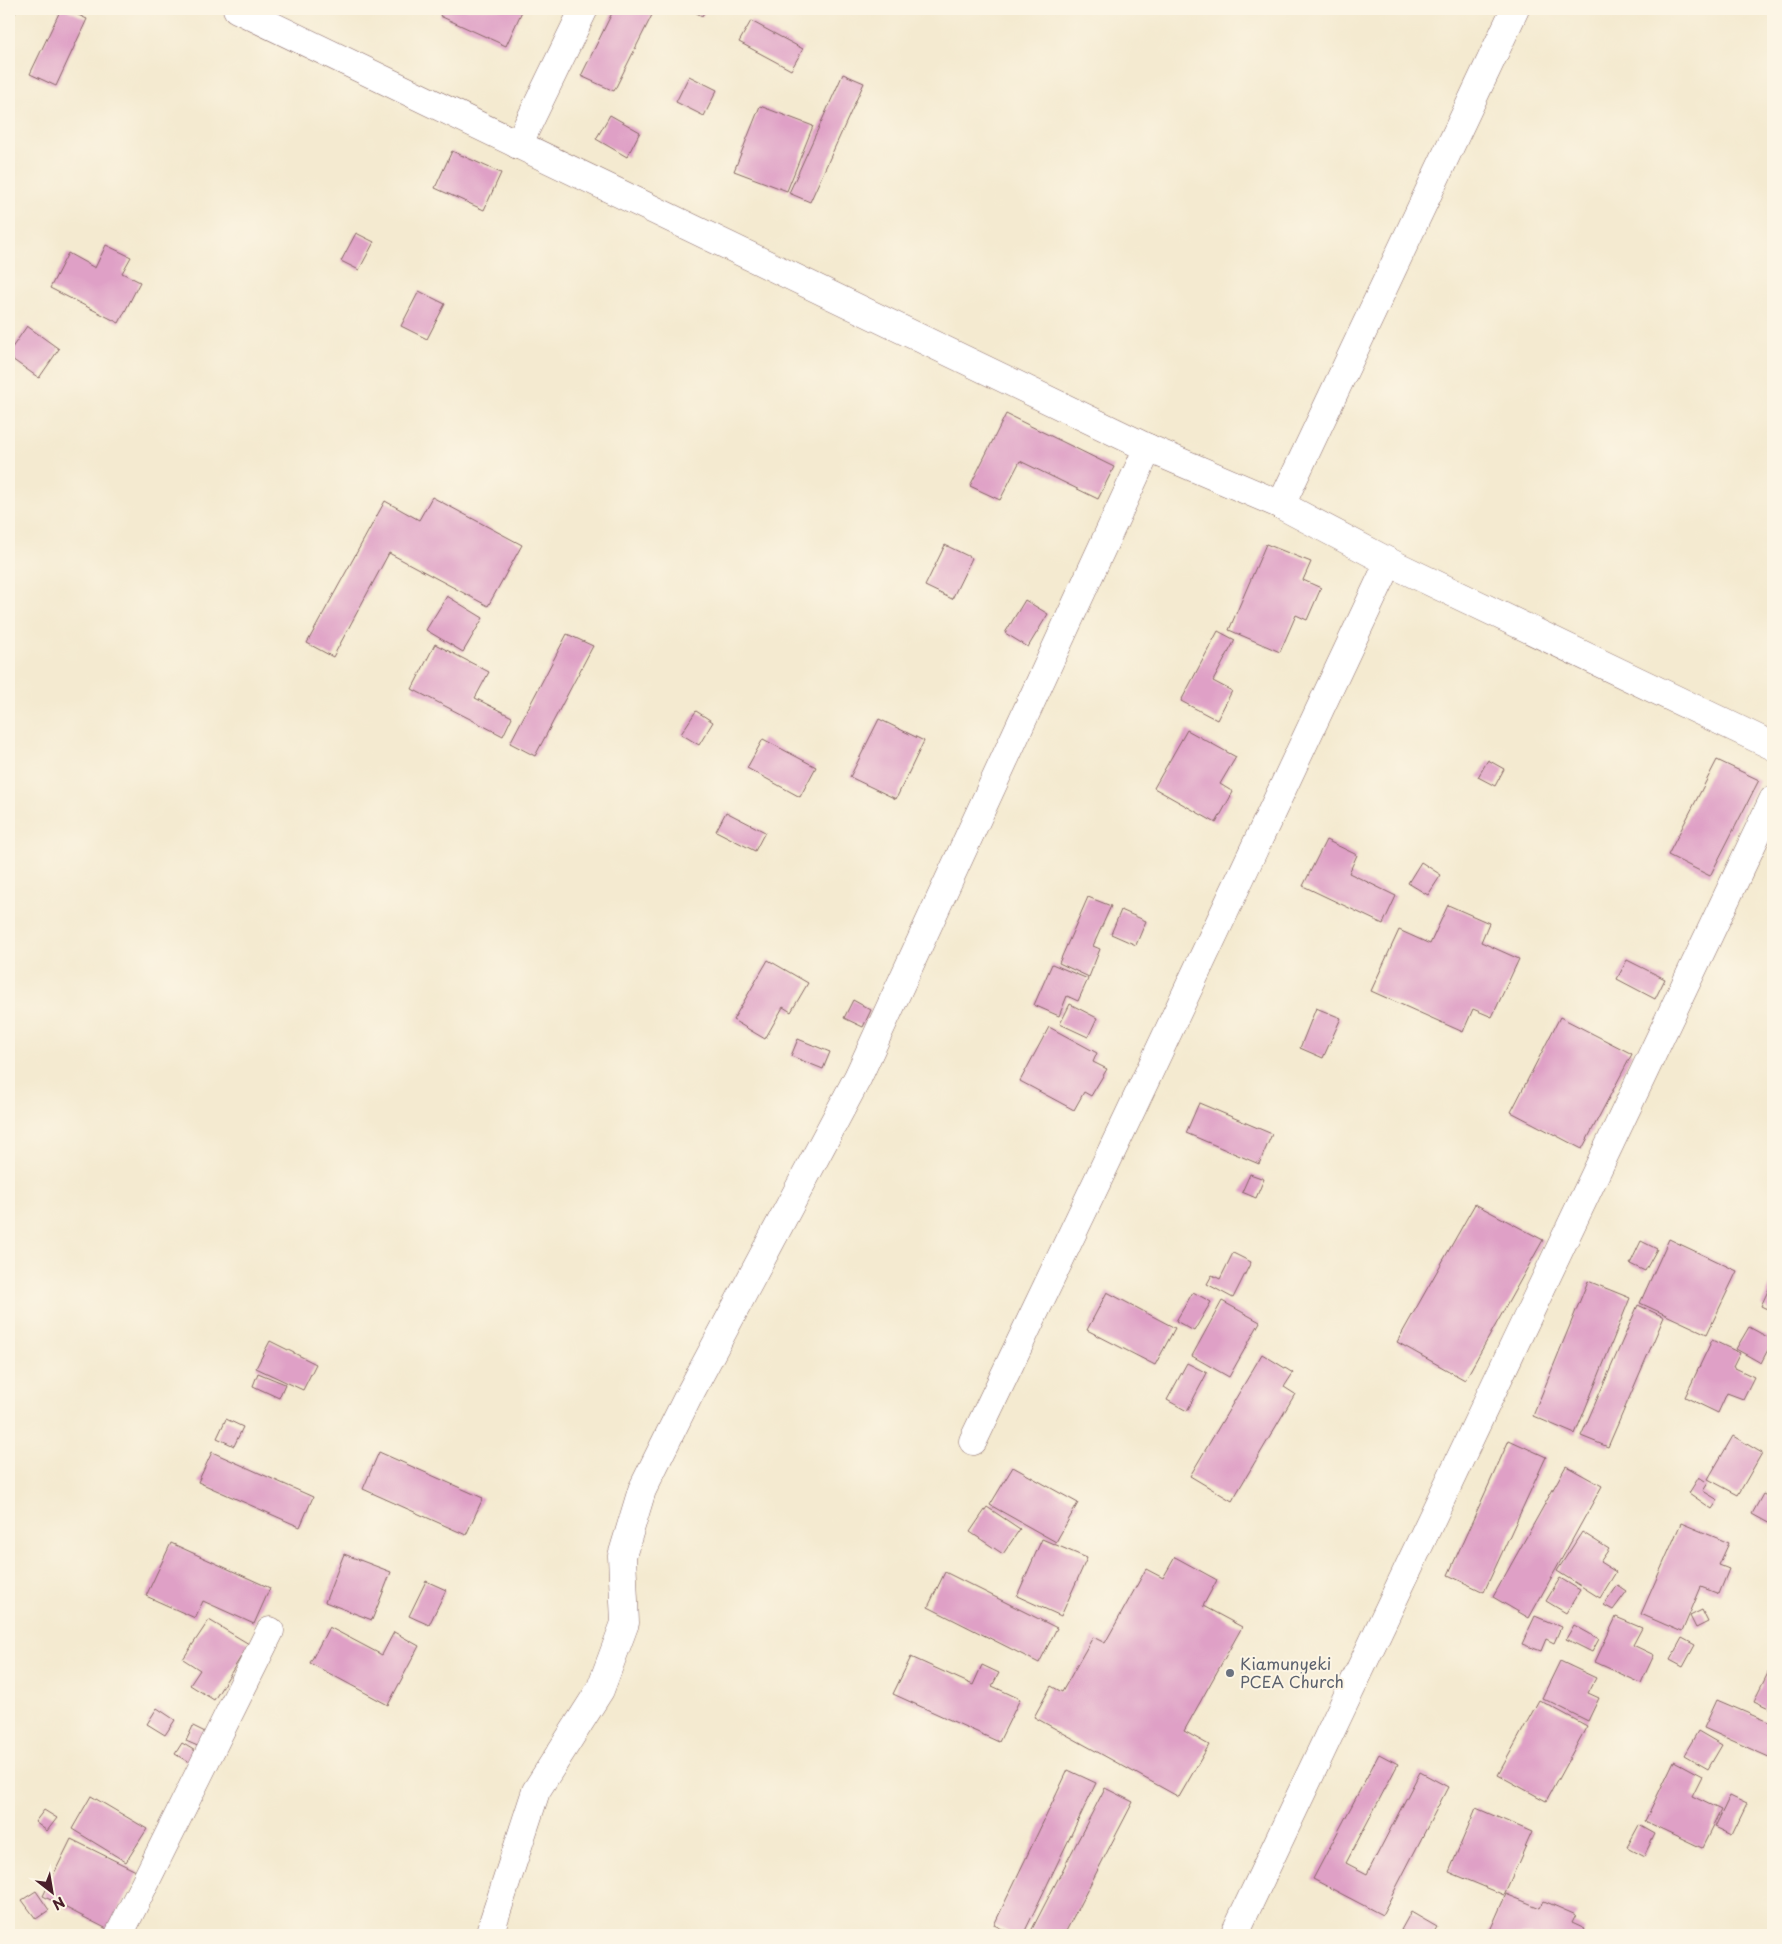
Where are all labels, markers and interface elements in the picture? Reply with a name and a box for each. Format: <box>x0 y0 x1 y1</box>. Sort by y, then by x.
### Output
place label: Kiamunyeki PCEA Church <box>1240 1651 1344 1693</box>
marker: Kiamunyeki PCEA Church <box>1224 1667 1236 1679</box>
north arrow <box>28 1866 78 1916</box>
text: N <box>49 1892 69 1915</box>

